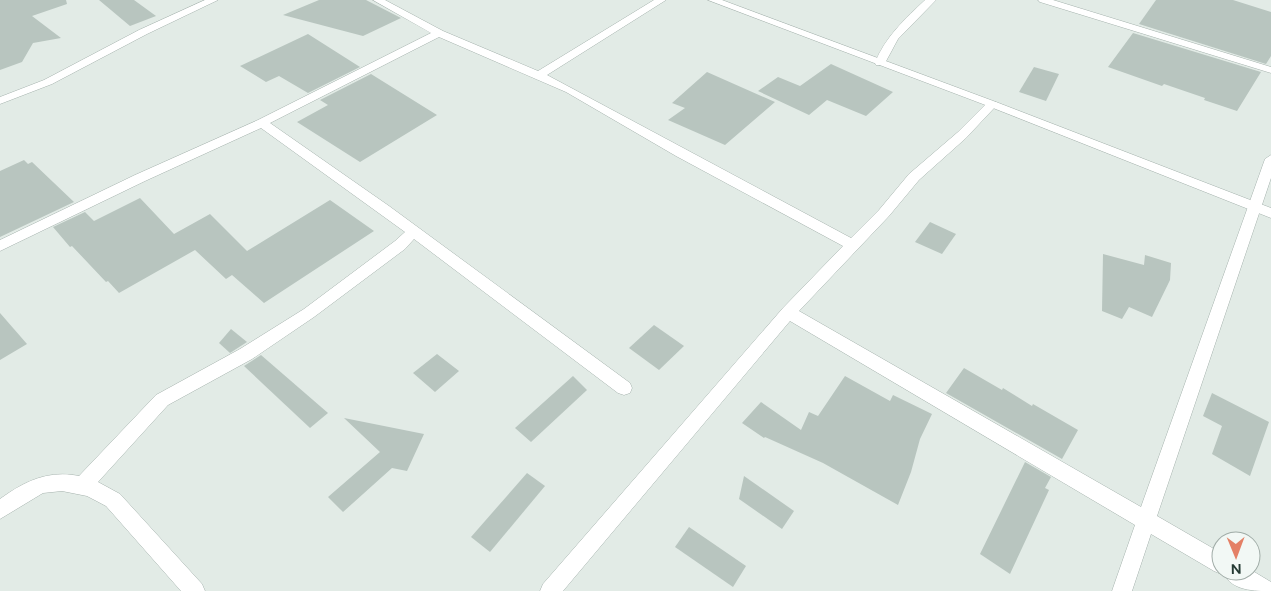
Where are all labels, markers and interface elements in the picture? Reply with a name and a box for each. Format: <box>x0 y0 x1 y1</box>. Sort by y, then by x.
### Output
north arrow <box>1211 531 1261 581</box>
text: N <box>1231 560 1242 577</box>

